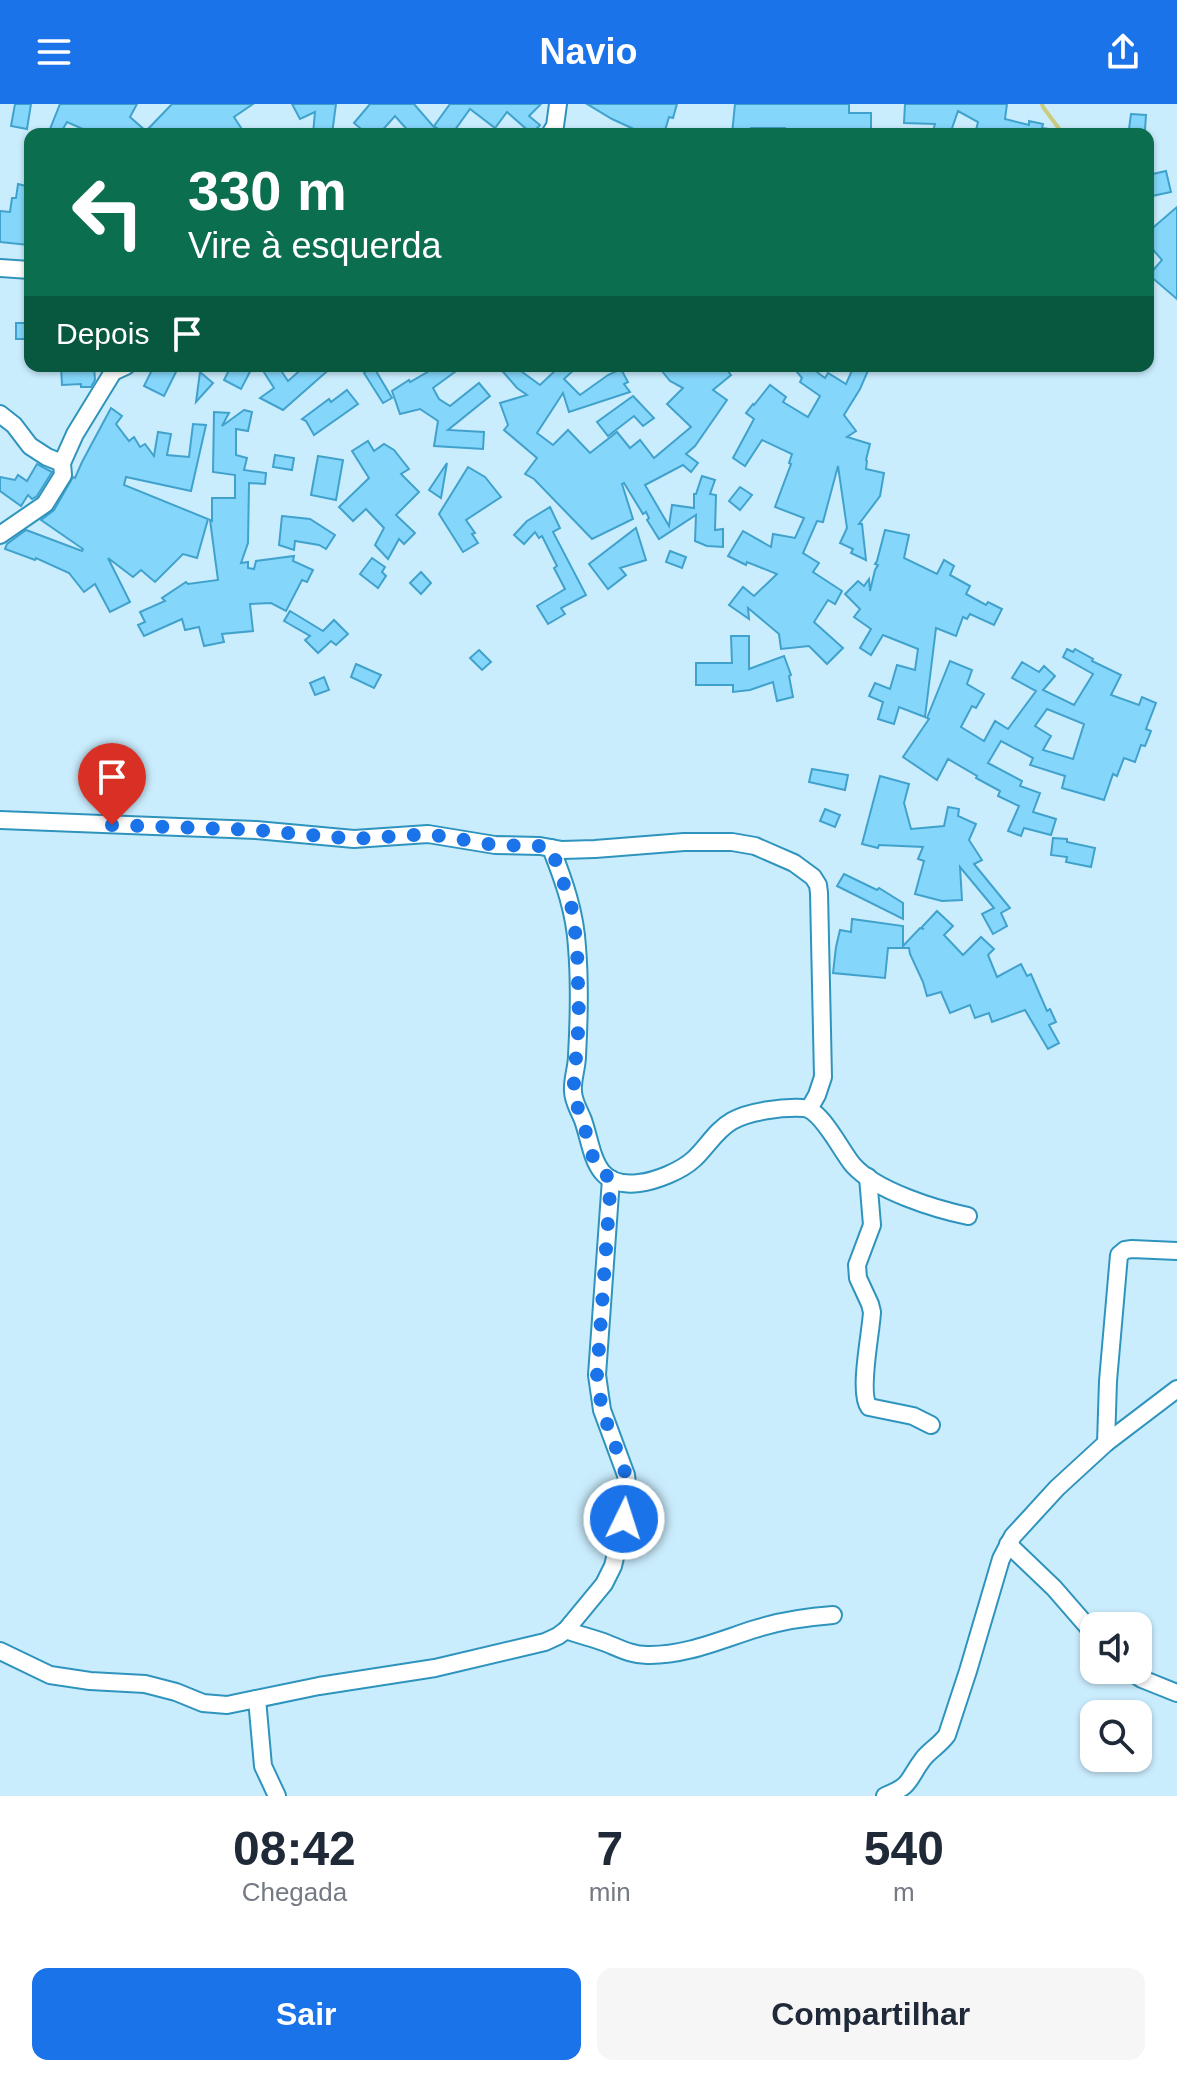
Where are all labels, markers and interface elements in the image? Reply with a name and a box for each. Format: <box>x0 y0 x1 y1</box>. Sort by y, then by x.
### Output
icon: menu <box>32 30 76 74</box>
icon: share <box>1101 30 1145 74</box>
text: Navio <box>539 31 638 72</box>
text: 330 m <box>188 159 347 222</box>
icon: left <box>56 160 160 264</box>
text: Vire à esquerda <box>188 225 442 266</box>
icon: arrive <box>165 312 209 356</box>
text: Depois <box>56 317 149 350</box>
pin <box>78 743 146 825</box>
icon: arrive <box>90 755 134 799</box>
position arrow <box>582 1477 666 1561</box>
map controls <box>1080 1612 1152 1772</box>
button: sound <box>1080 1612 1152 1684</box>
button: search <box>1080 1700 1152 1772</box>
text: 08:42 <box>233 1822 356 1875</box>
text: 7 <box>596 1822 623 1875</box>
text: 540 <box>864 1822 944 1875</box>
text: Chegada <box>242 1877 347 1907</box>
text: min <box>589 1877 631 1907</box>
text: m <box>893 1877 915 1907</box>
button: Sair <box>32 1968 581 2060</box>
button: Compartilhar <box>597 1968 1145 2060</box>

